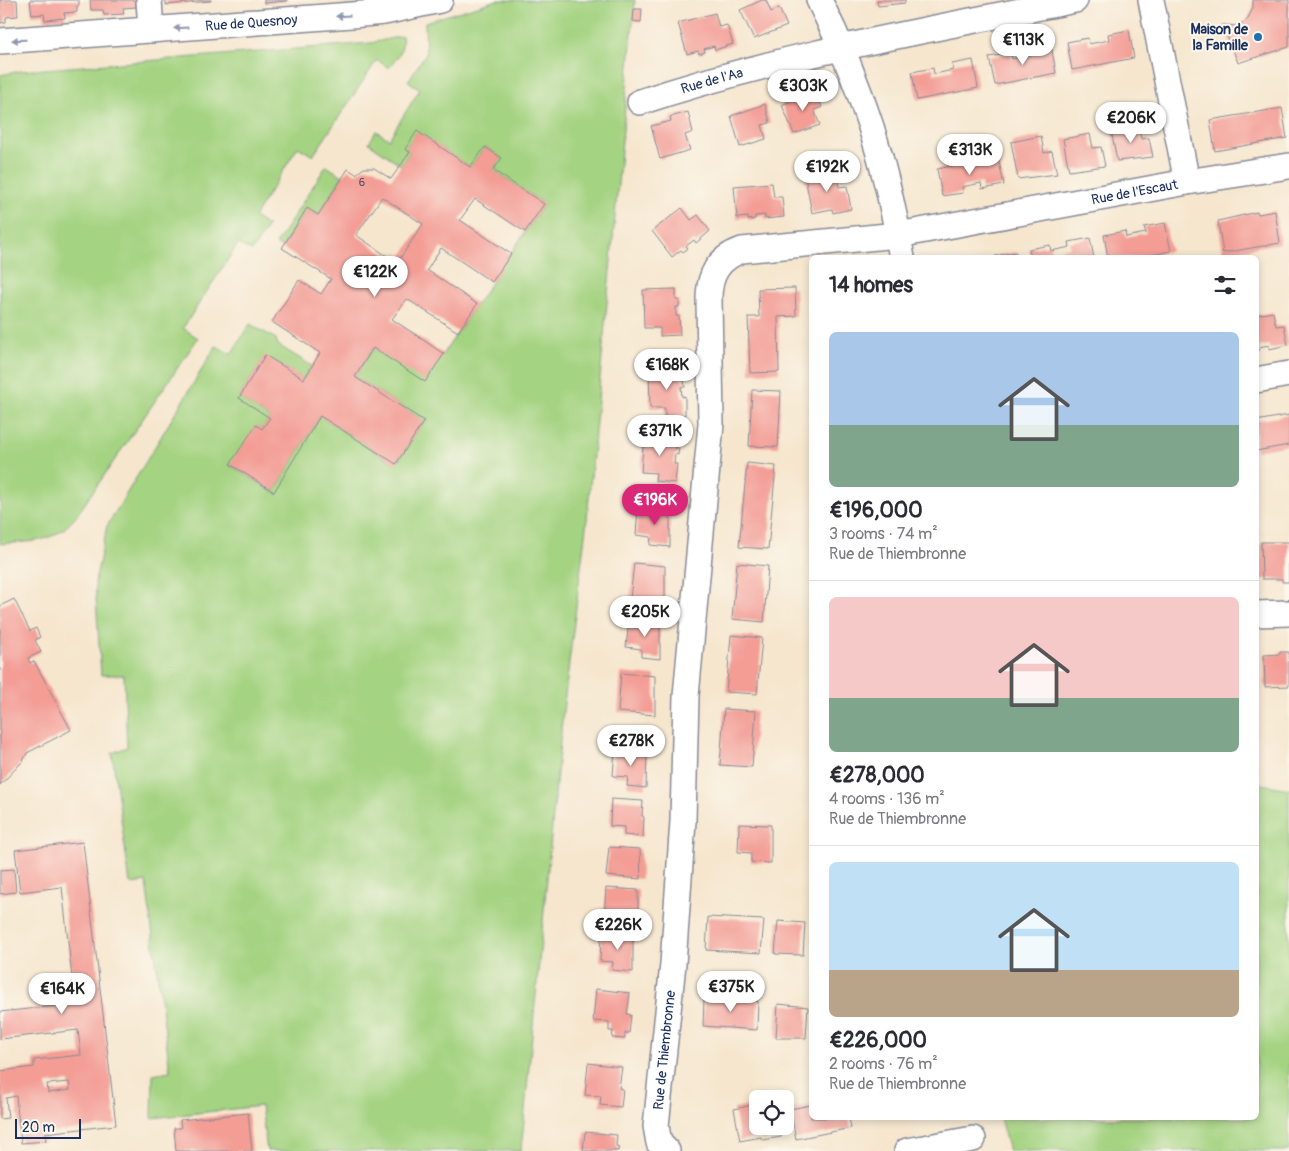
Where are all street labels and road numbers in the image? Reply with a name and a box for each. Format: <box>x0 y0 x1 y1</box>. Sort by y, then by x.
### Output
street label: Rue de Quesnoy <box>205 11 298 34</box>
street label: Rue de l'Aa <box>679 63 745 97</box>
street label: Rue de l'Escaut <box>1090 175 1180 208</box>
street label: Rue de Thiembronne <box>649 989 679 1111</box>

